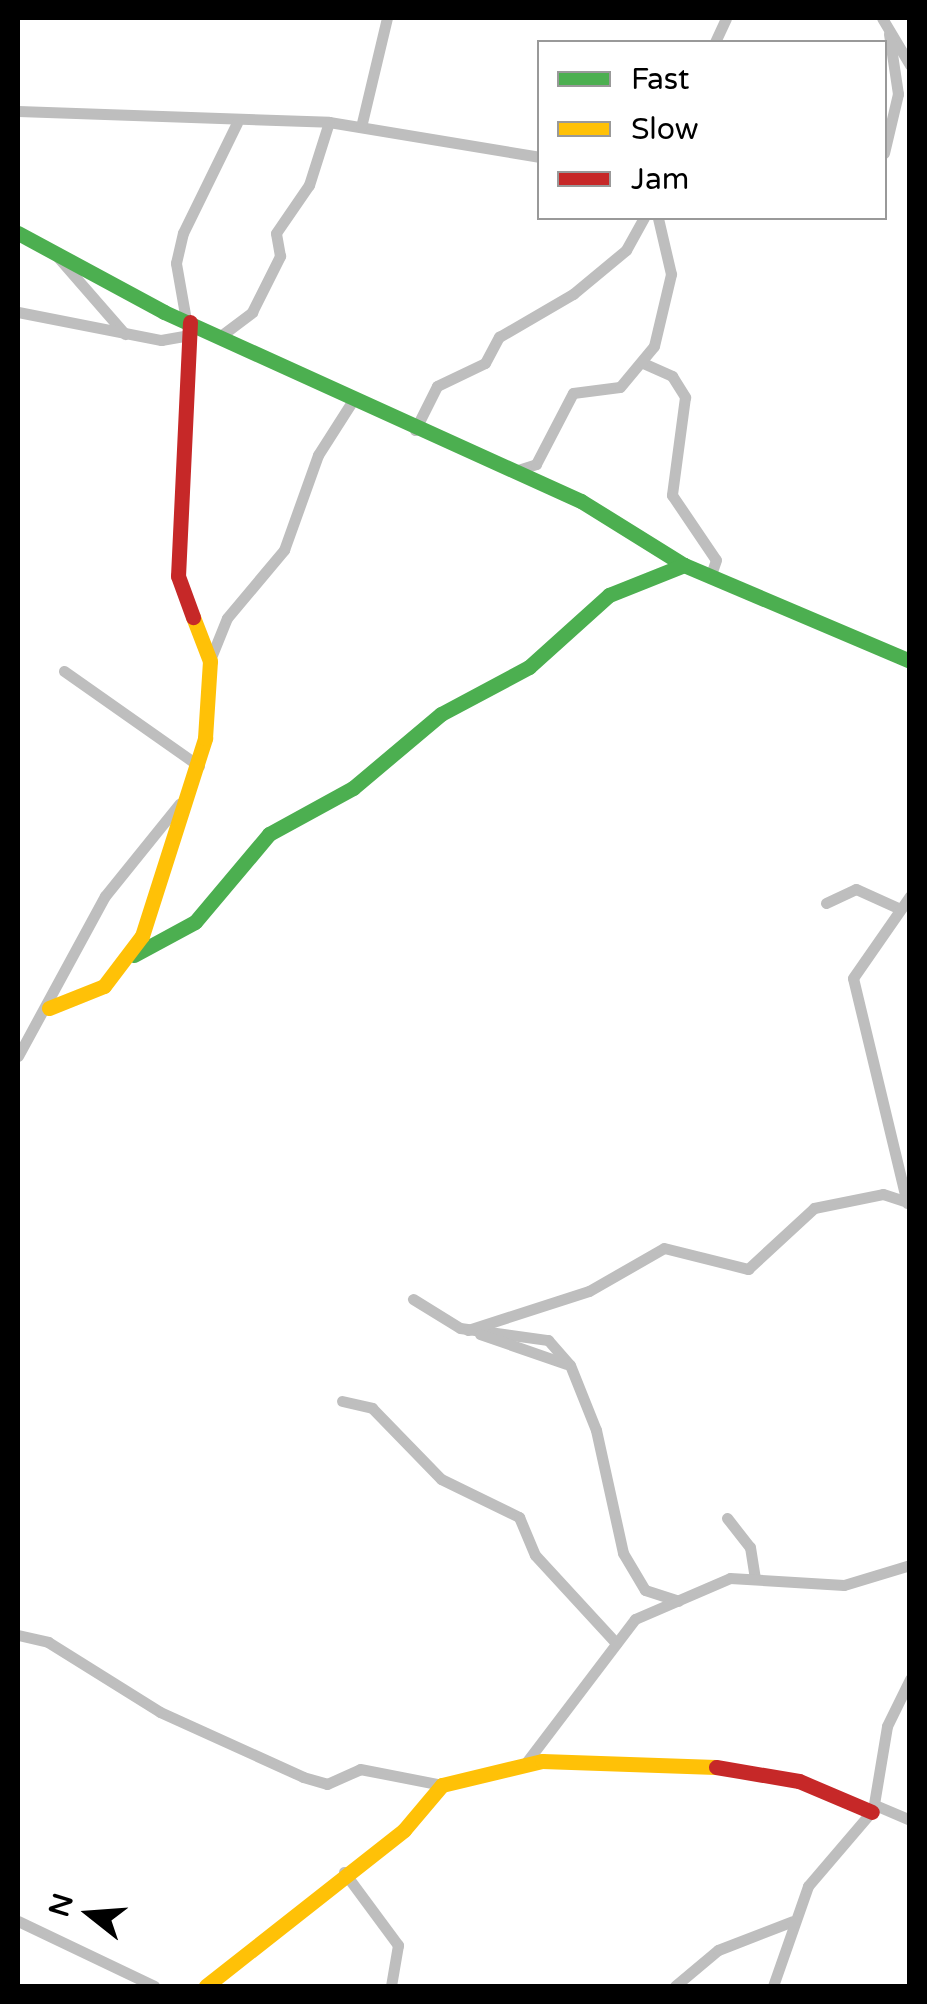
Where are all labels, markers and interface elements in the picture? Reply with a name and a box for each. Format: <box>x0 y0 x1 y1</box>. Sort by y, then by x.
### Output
legend <box>537 40 887 220</box>
text: Fast <box>631 61 690 98</box>
text: Slow <box>631 111 699 148</box>
text: Jam <box>631 161 689 198</box>
north arrow <box>40 1864 140 1964</box>
text: N <box>42 1890 81 1921</box>

